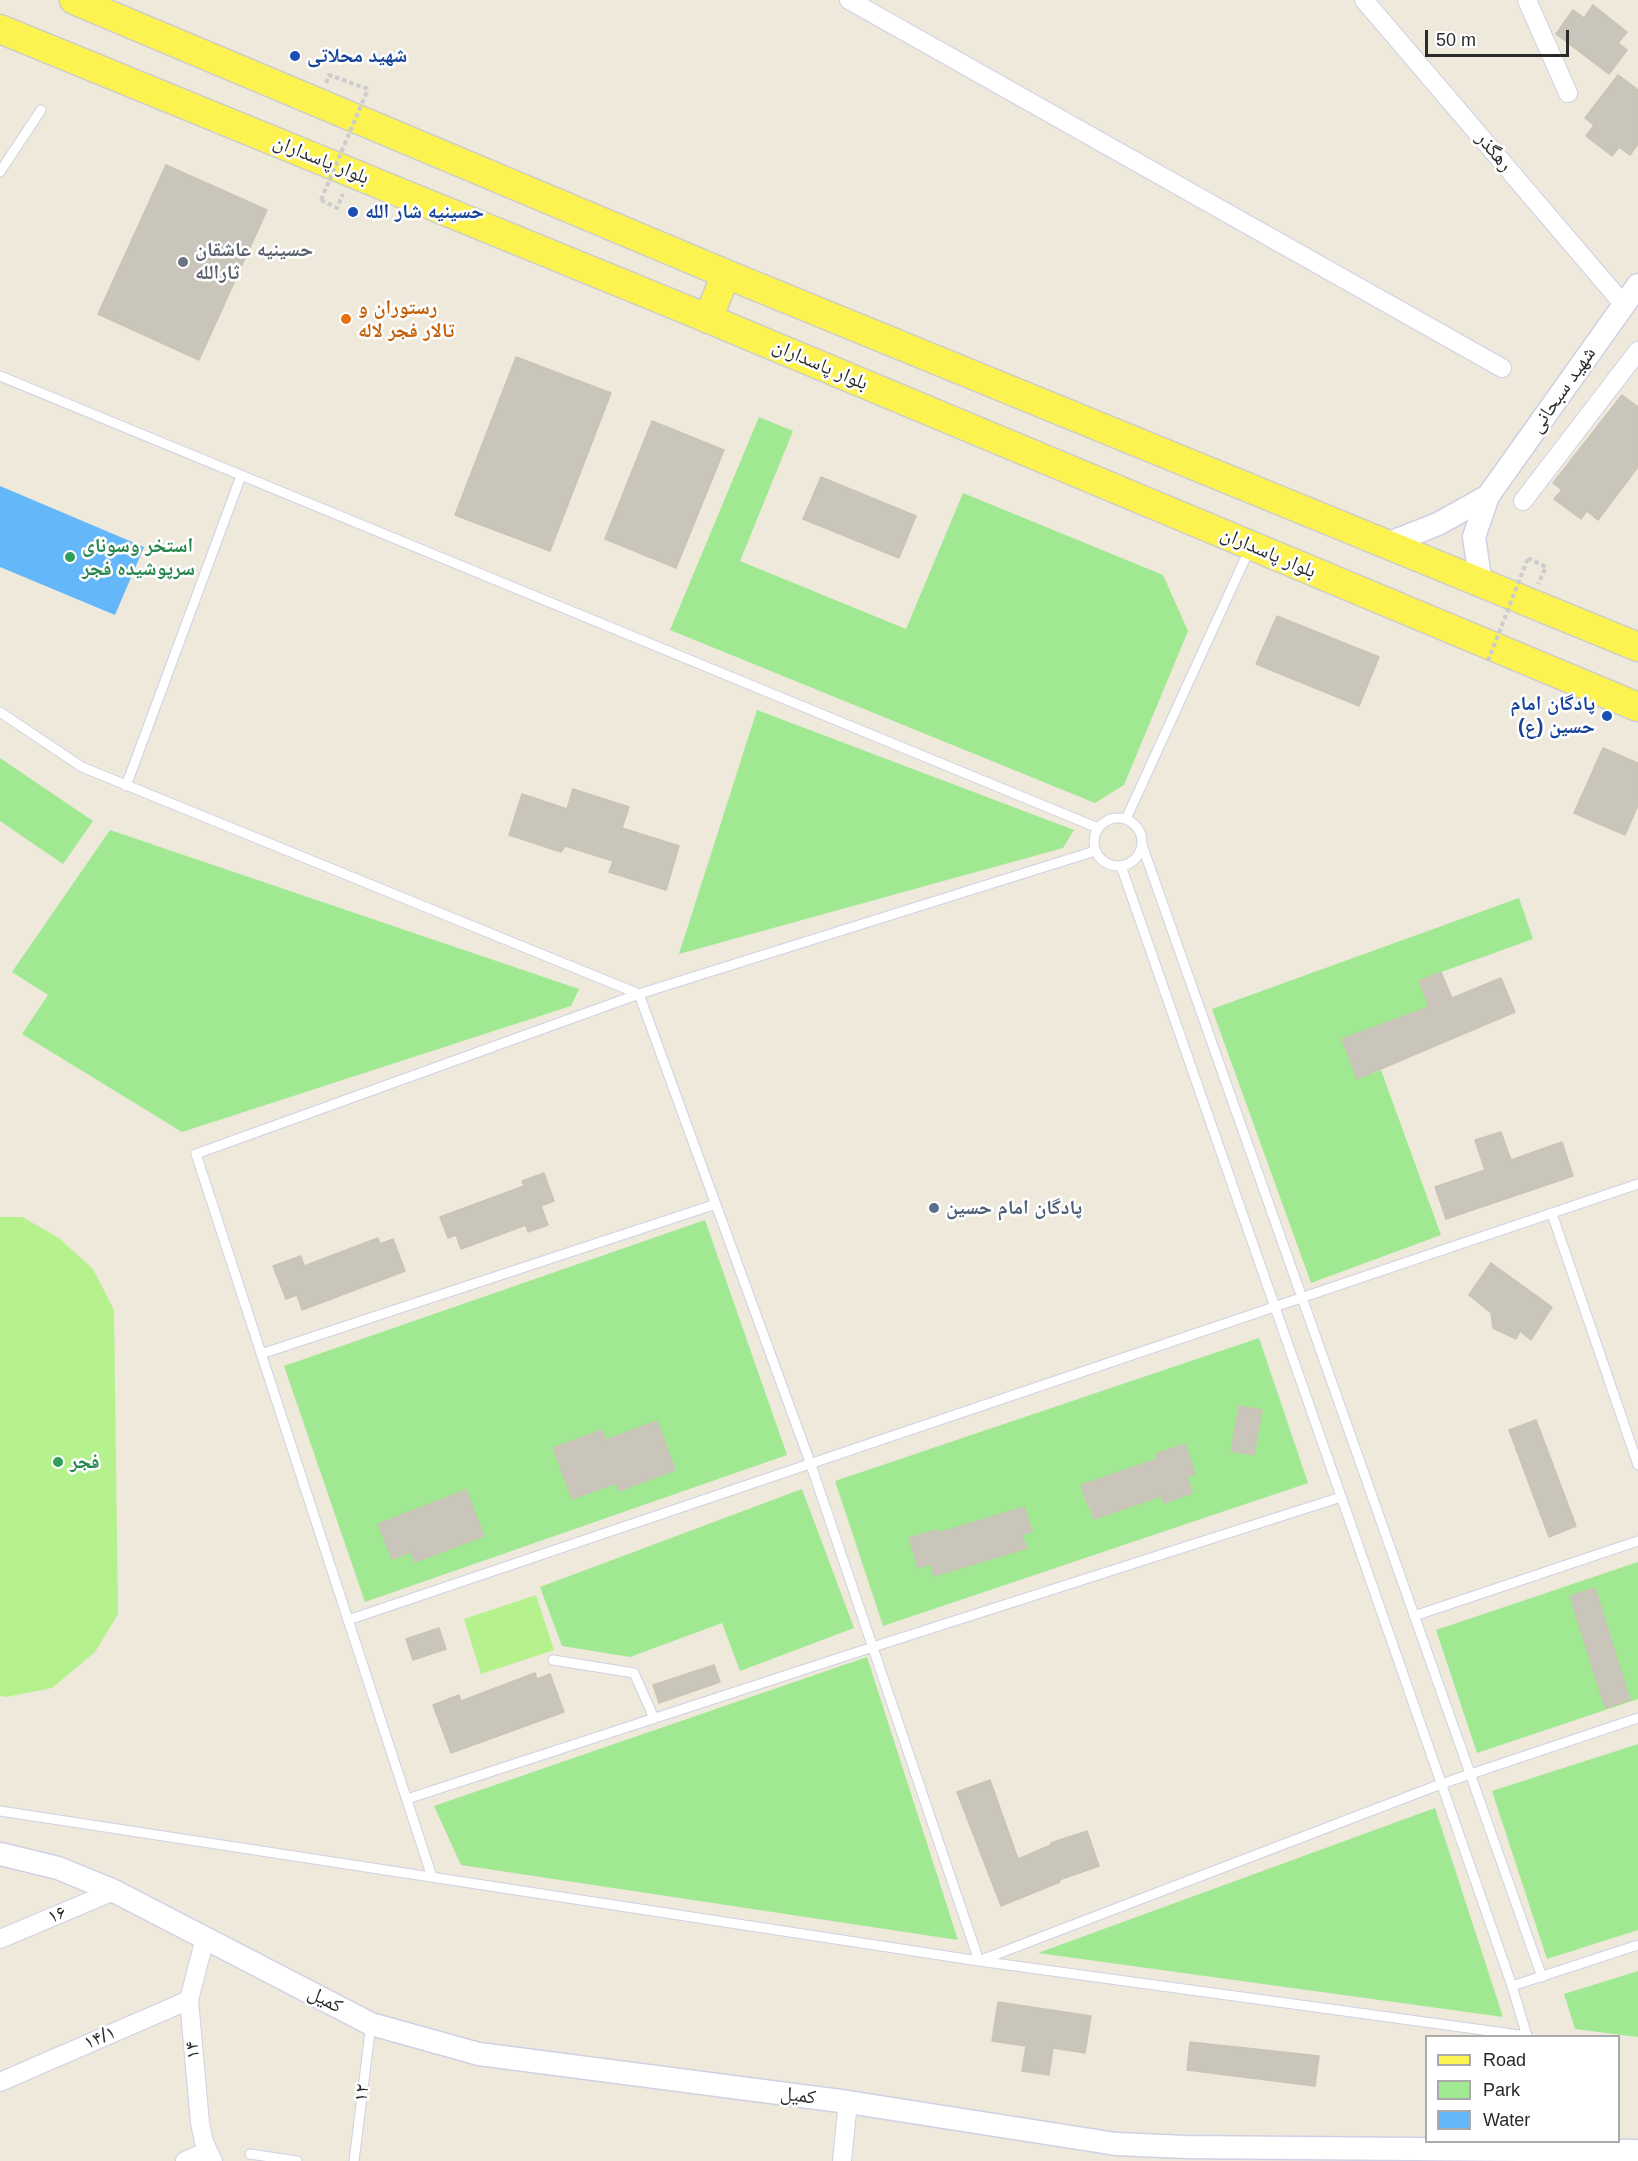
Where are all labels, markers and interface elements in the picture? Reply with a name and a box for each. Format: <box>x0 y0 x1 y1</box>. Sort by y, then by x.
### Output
scale bar <box>1428 18 1572 56</box>
text: 50 m <box>1436 30 1476 50</box>
place label: شهید محلاتی <box>307 44 407 68</box>
marker: شهید محلاتی <box>288 49 302 63</box>
street label: رهگذر <box>1471 127 1517 177</box>
street label: بلوار پاسداران <box>270 130 372 190</box>
place label: حسینیه شار الله <box>365 200 484 224</box>
marker: حسینیه شار الله <box>346 205 360 219</box>
place label: حسینیه عاشقان ثارالله <box>195 238 313 285</box>
marker: حسینیه عاشقان ثارالله <box>176 255 190 269</box>
place label: رستوران و تالار فجر لاله <box>358 296 454 343</box>
marker: رستوران و تالار فجر لاله <box>339 312 353 326</box>
street label: بلوار پاسداران <box>769 334 871 396</box>
street label: شهید سبحانی <box>1525 342 1601 438</box>
street label: بلوار پاسداران <box>1217 522 1319 584</box>
place label: استخر وسونای سرپوشیده فجر <box>82 534 195 581</box>
marker: استخر وسونای سرپوشیده فجر <box>63 550 77 564</box>
place label: پادگان امام حسین (ع) <box>1510 692 1595 739</box>
marker: پادگان امام حسین (ع) <box>1600 709 1614 723</box>
place label: پادگان امام حسین <box>946 1196 1082 1220</box>
marker: پادگان امام حسین <box>927 1201 941 1215</box>
place label: فجر <box>70 1450 100 1474</box>
marker: فجر <box>51 1455 65 1469</box>
street label: ۱۶ <box>44 1900 70 1930</box>
street label: کمیل <box>304 1981 346 2019</box>
street label: ۱۴/۱ <box>80 2021 120 2055</box>
legend <box>1425 2035 1620 2143</box>
street label: ۱۴ <box>180 2040 206 2060</box>
text: Road <box>1483 2050 1526 2070</box>
text: Park <box>1483 2080 1520 2100</box>
street label: کمیل <box>779 2082 817 2110</box>
street label: ۱۲ <box>349 2083 375 2103</box>
text: Water <box>1483 2110 1530 2130</box>

